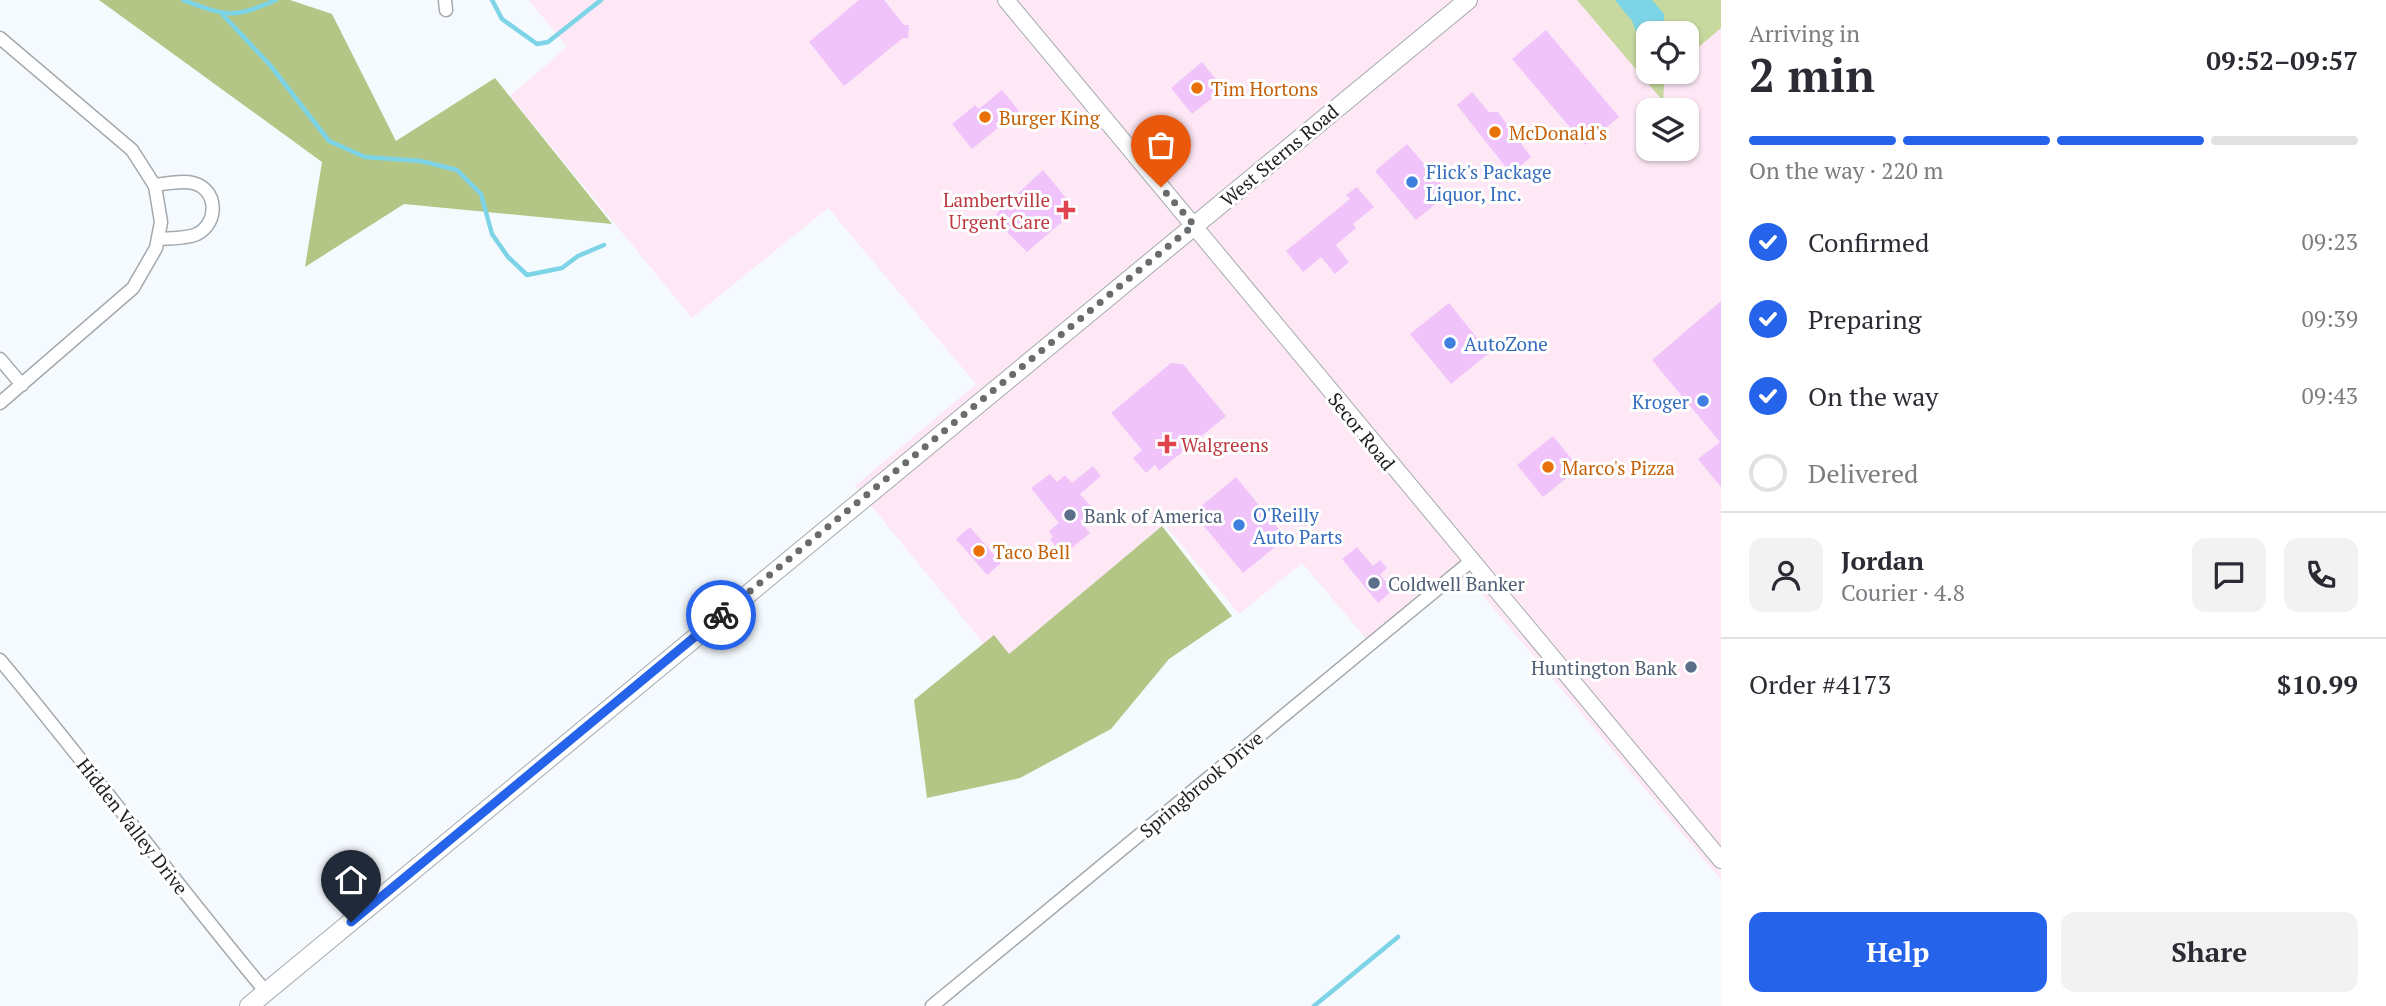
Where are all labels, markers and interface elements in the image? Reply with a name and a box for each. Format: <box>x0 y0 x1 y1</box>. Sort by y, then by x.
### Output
text: Arriving in <box>1749 18 1860 49</box>
map controls <box>1636 21 1699 161</box>
button: locate <box>1636 21 1699 84</box>
text: 09:52–09:57 <box>2206 43 2358 77</box>
text: 2 min <box>1749 44 1875 105</box>
place label: Tim Hortons <box>1211 76 1318 101</box>
marker: Tim Hortons <box>1189 80 1205 96</box>
street label: West Sterns Road <box>1215 98 1344 212</box>
button: layers <box>1636 98 1699 161</box>
place label: Burger King <box>999 105 1101 130</box>
marker: Burger King <box>977 109 993 125</box>
pin <box>1131 115 1191 187</box>
place label: McDonald's <box>1509 120 1607 145</box>
marker: McDonald's <box>1487 124 1503 140</box>
icon: bag <box>1142 126 1180 164</box>
text: On the way · 220 m <box>1749 155 1943 186</box>
place label: Flick's Package Liquor, Inc. <box>1426 159 1552 206</box>
marker: Flick's Package Liquor, Inc. <box>1404 174 1420 190</box>
place label: Lambertville Urgent Care <box>943 187 1050 234</box>
marker: Lambertville Urgent Care <box>1056 200 1076 220</box>
icon: check <box>1749 223 1787 261</box>
text: Confirmed <box>1808 225 1929 259</box>
text: 09:23 <box>2301 226 2358 257</box>
icon: check <box>1749 300 1787 338</box>
text: Preparing <box>1808 302 1921 336</box>
text: 09:39 <box>2301 303 2358 334</box>
place label: AutoZone <box>1464 331 1548 356</box>
marker: AutoZone <box>1442 335 1458 351</box>
icon: check <box>1749 377 1787 415</box>
text: On the way <box>1808 379 1939 413</box>
text: 09:43 <box>2301 380 2358 411</box>
street label: Secor Road <box>1323 387 1401 475</box>
place label: Kroger <box>1632 389 1690 414</box>
marker: Kroger <box>1695 393 1711 409</box>
place label: Walgreens <box>1181 432 1269 457</box>
marker: Walgreens <box>1159 436 1175 452</box>
place label: Marco's Pizza <box>1562 455 1675 480</box>
text: Delivered <box>1808 456 1918 490</box>
marker: Marco's Pizza <box>1540 459 1556 475</box>
place label: O'Reilly Auto Parts <box>1253 502 1343 549</box>
place label: Bank of America <box>1084 503 1223 528</box>
marker: Bank of America <box>1062 507 1078 523</box>
marker: O'Reilly Auto Parts <box>1231 517 1247 533</box>
button: person <box>1749 538 1823 612</box>
button: chat <box>2192 538 2266 612</box>
button: phone <box>2284 538 2358 612</box>
place label: Taco Bell <box>993 539 1070 564</box>
marker: Taco Bell <box>971 543 987 559</box>
text: Jordan <box>1841 543 1924 577</box>
place label: Coldwell Banker <box>1388 571 1525 596</box>
marker: Coldwell Banker <box>1366 575 1382 591</box>
text: Courier · 4.8 <box>1841 577 1965 608</box>
courier <box>686 580 756 650</box>
icon: bike <box>702 596 740 634</box>
place label: Huntington Bank <box>1531 655 1677 680</box>
marker: Huntington Bank <box>1683 659 1699 675</box>
text: Order #4173 <box>1749 667 1891 701</box>
text: $10.99 <box>2277 667 2358 701</box>
street label: Springbrook Drive <box>1134 725 1268 843</box>
street label: Hidden Valley Drive <box>72 753 194 899</box>
pin <box>321 850 381 922</box>
icon: home <box>332 861 370 899</box>
button: Help <box>1749 912 2047 992</box>
button: Share <box>2061 912 2358 992</box>

